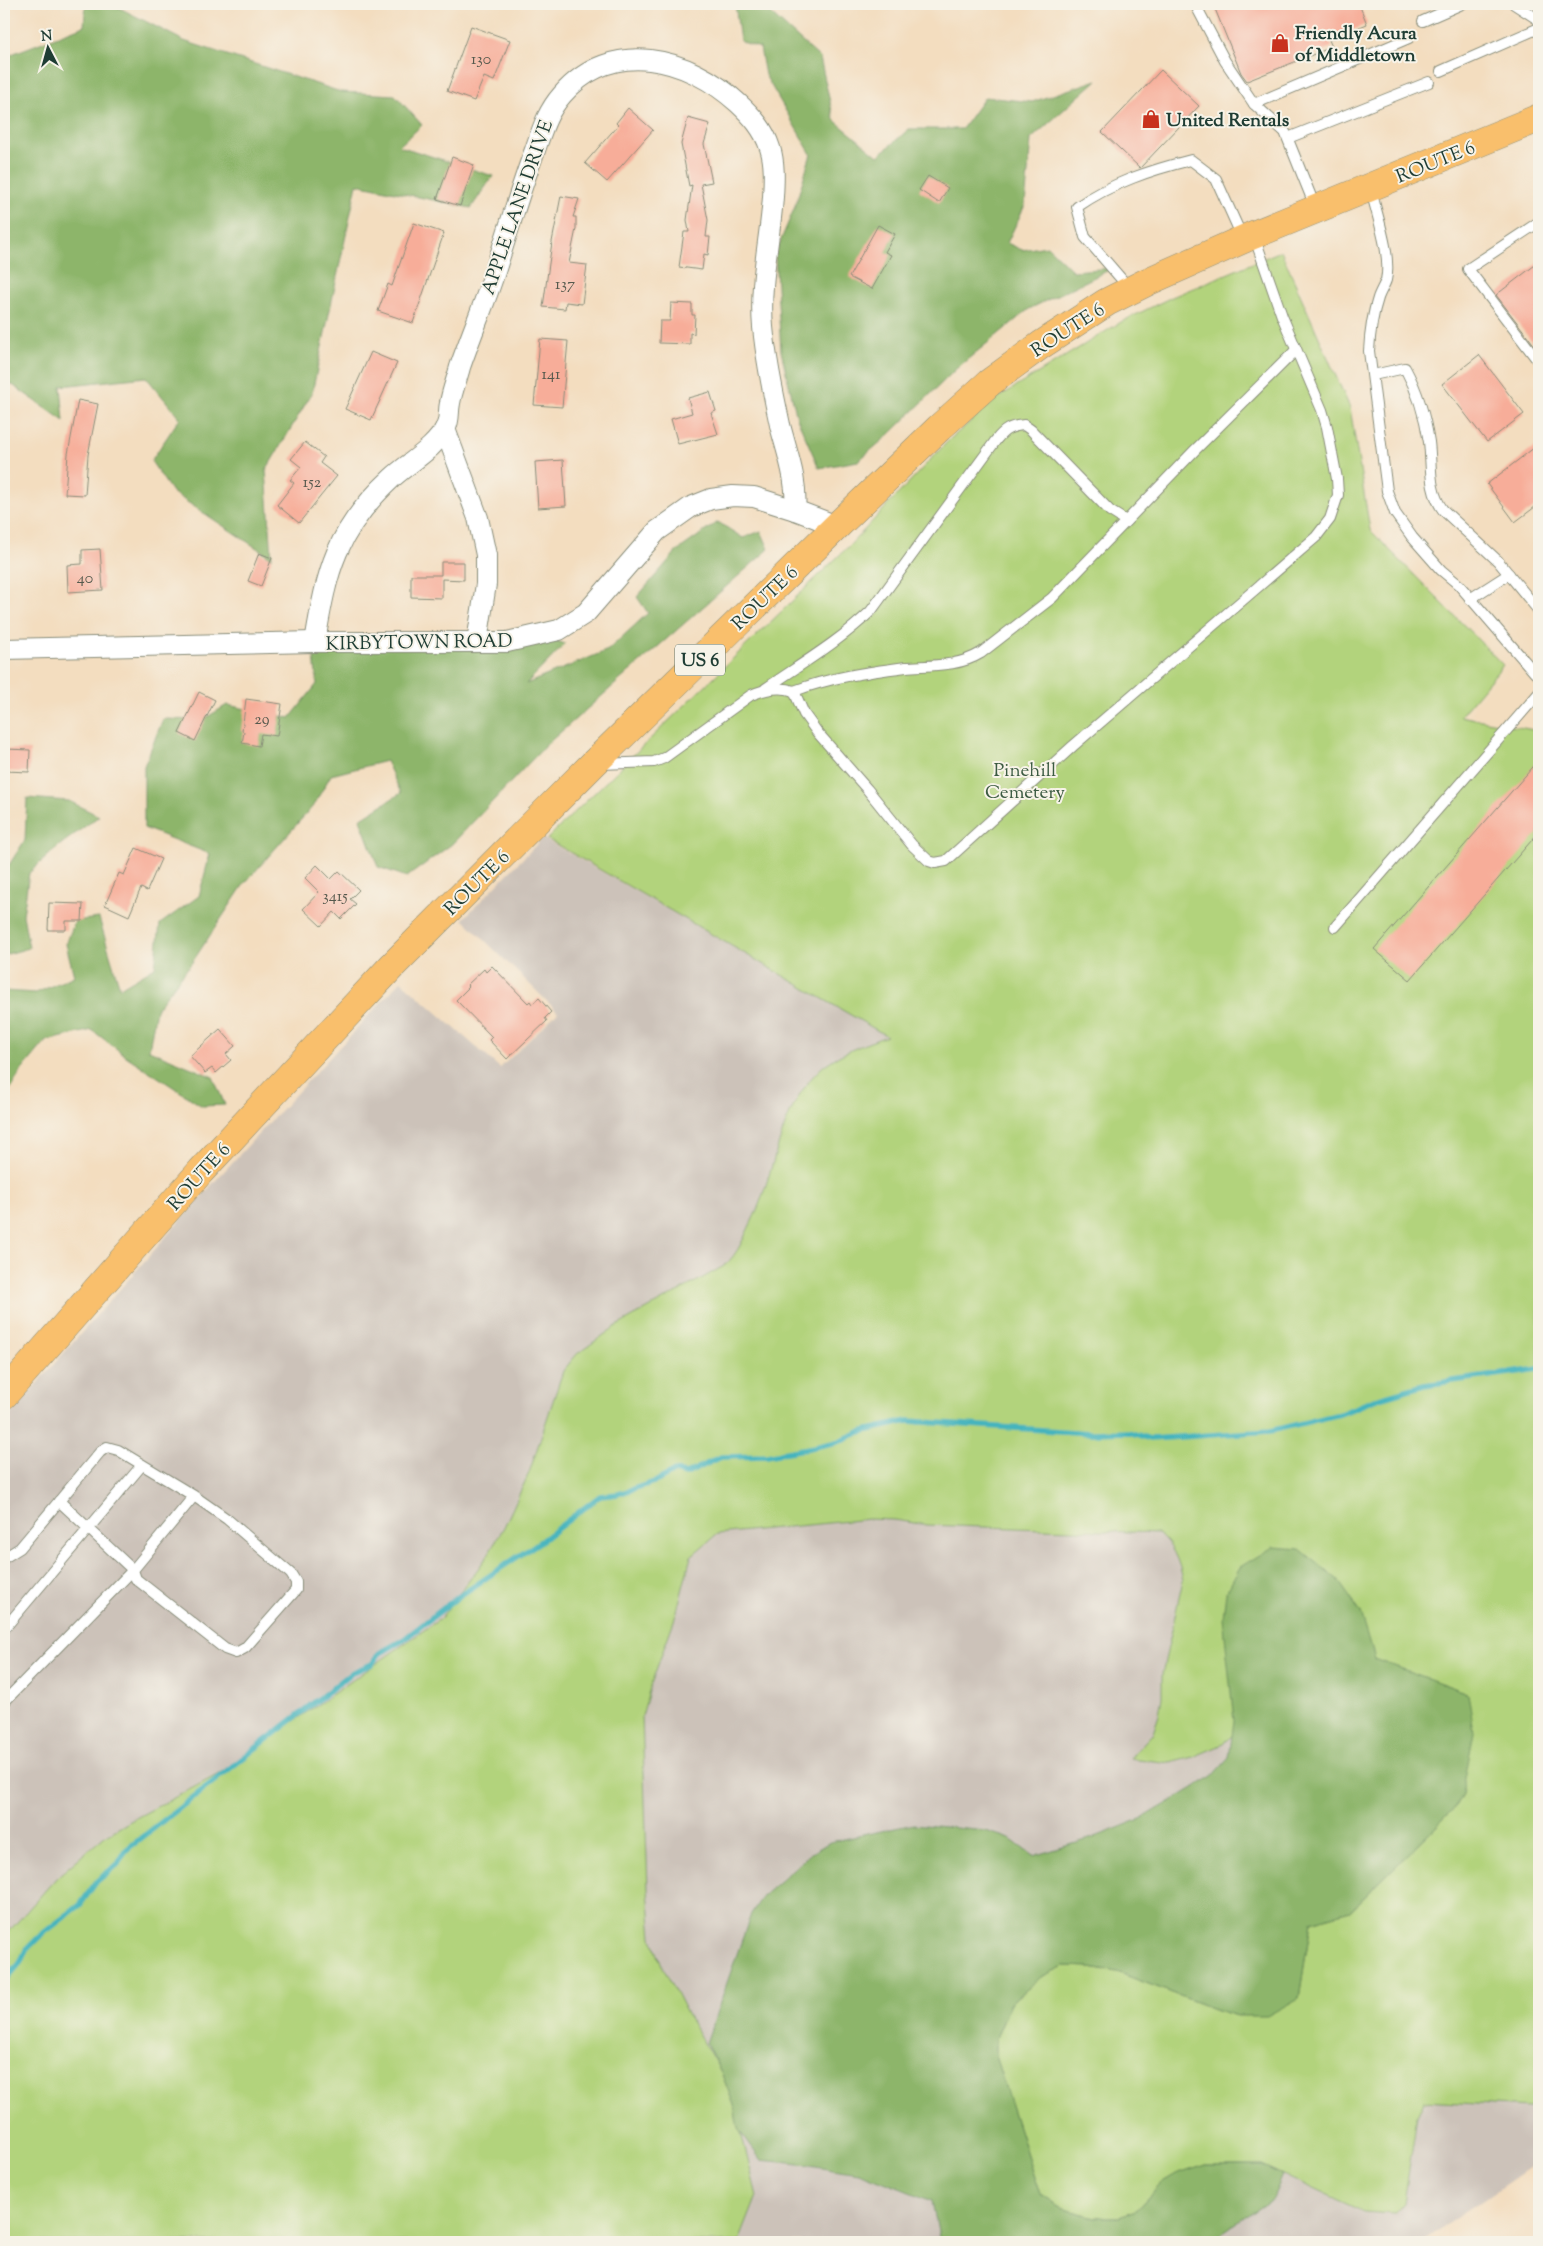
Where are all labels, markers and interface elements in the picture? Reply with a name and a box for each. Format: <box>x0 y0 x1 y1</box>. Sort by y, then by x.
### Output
place label: Friendly Acura of Middletown <box>1295 21 1417 70</box>
north arrow <box>22 22 72 72</box>
text: N <box>40 27 53 48</box>
shop icon: Friendly Acura of Middletown <box>1269 32 1291 54</box>
house number: 130 <box>471 49 491 72</box>
shop icon: United Rentals <box>1140 108 1162 130</box>
place label: United Rentals <box>1166 108 1290 135</box>
street label: APPLE LANE DRIVE <box>476 116 561 299</box>
street label: ROUTE 6 <box>1392 135 1480 191</box>
house number: 137 <box>555 274 575 297</box>
street label: ROUTE 6 <box>1026 297 1111 365</box>
house number: 141 <box>542 364 561 387</box>
house number: 152 <box>303 472 322 495</box>
street label: ROUTE 6 <box>726 560 805 637</box>
house number: 40 <box>77 568 93 591</box>
street label: KIRBYTOWN ROAD <box>325 628 513 659</box>
road number: US 6 <box>675 644 725 676</box>
house number: 29 <box>254 709 270 732</box>
park label: Pinehill Cemetery <box>985 758 1065 807</box>
street label: ROUTE 6 <box>439 845 517 923</box>
house number: 3415 <box>322 886 348 909</box>
street label: ROUTE 6 <box>162 1138 238 1218</box>

